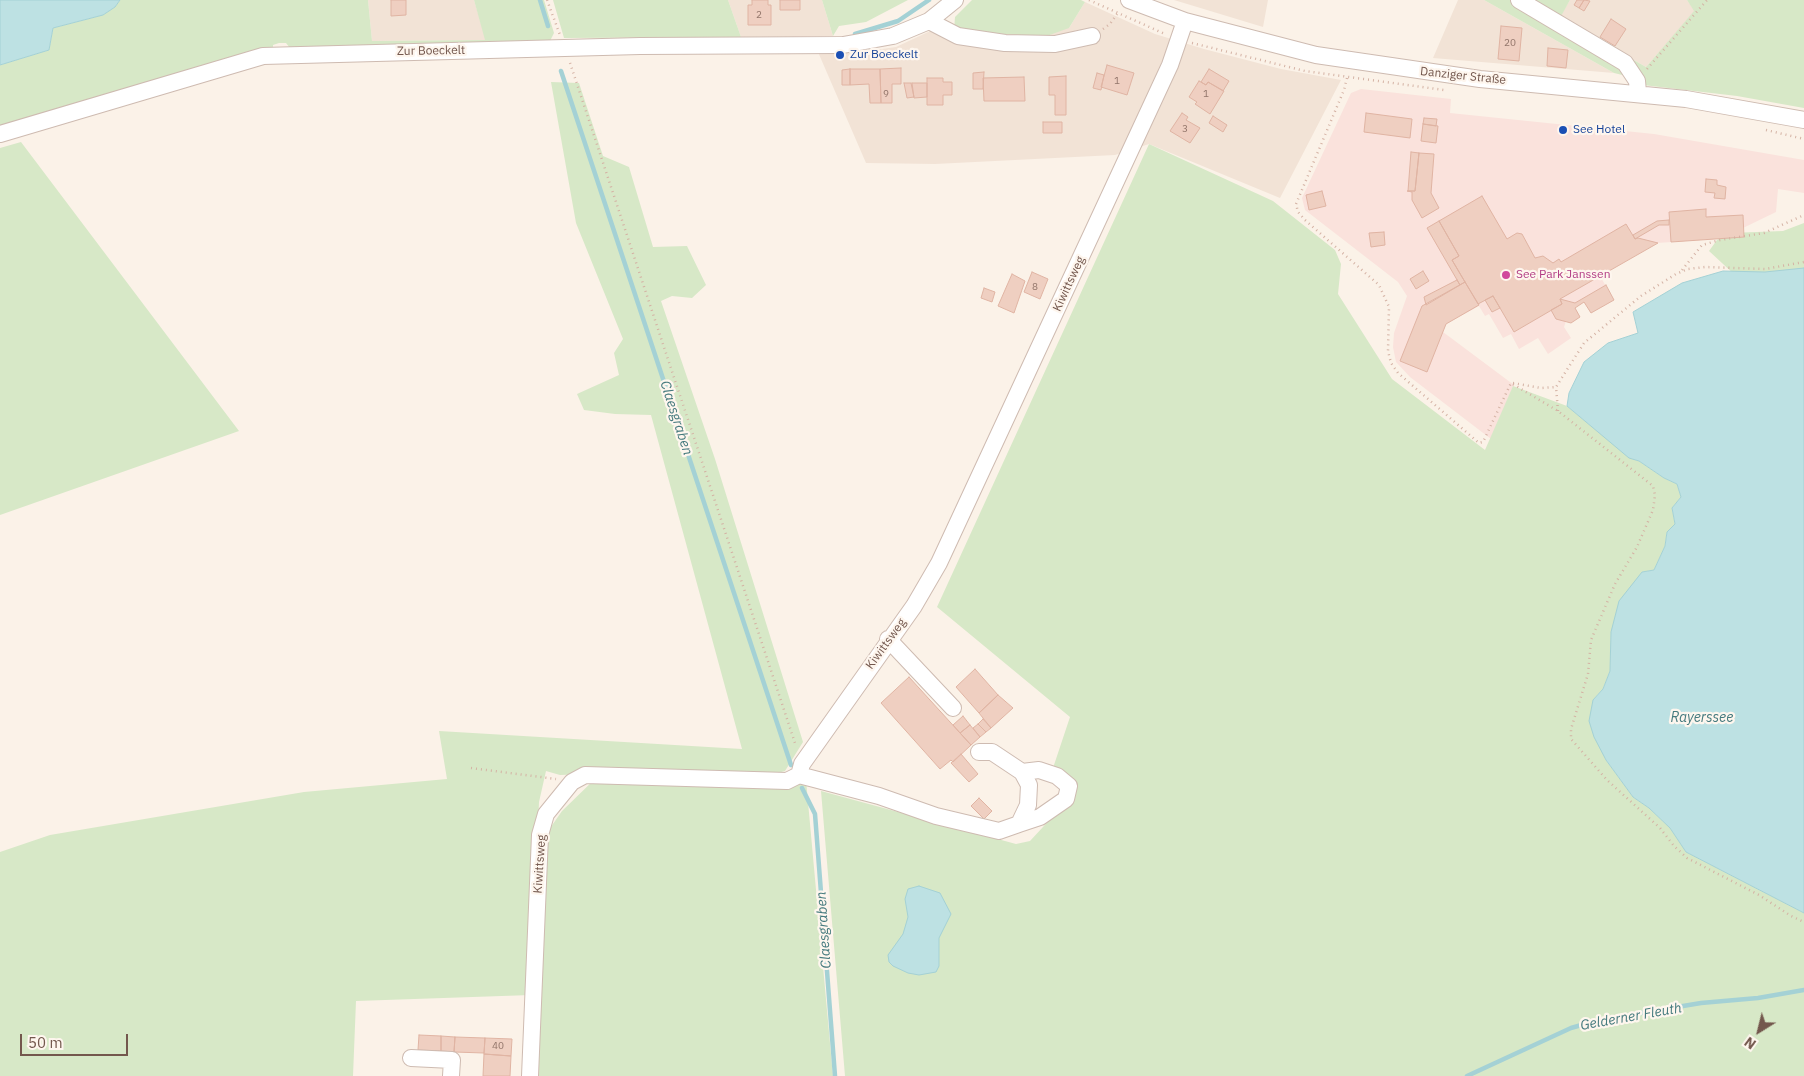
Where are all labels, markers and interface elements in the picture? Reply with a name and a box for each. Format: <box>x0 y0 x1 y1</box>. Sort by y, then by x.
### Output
house number: 2 <box>756 9 762 21</box>
house number: 20 <box>1504 37 1516 49</box>
street label: Zur Boeckelt <box>397 43 465 59</box>
place label: Zur Boeckelt <box>850 48 918 62</box>
marker: Zur Boeckelt <box>834 49 846 61</box>
street label: Danziger Straße <box>1419 64 1507 88</box>
house number: 1 <box>1114 75 1120 87</box>
house number: 9 <box>883 88 889 100</box>
house number: 1 <box>1203 88 1209 100</box>
house number: 3 <box>1182 123 1188 135</box>
place label: See Hotel <box>1573 123 1625 137</box>
marker: See Hotel <box>1557 124 1569 136</box>
street label: Kiwittsweg <box>1050 254 1088 314</box>
place label: See Park Janssen <box>1516 268 1610 282</box>
marker: See Park Janssen <box>1500 269 1512 281</box>
house number: 8 <box>1032 281 1038 293</box>
water label: Claesgraben <box>656 379 696 457</box>
street label: Kiwittsweg <box>863 616 909 672</box>
water label: Rayerssee <box>1671 710 1733 726</box>
street label: Kiwittsweg <box>531 834 549 894</box>
water label: Claesgraben <box>813 891 835 969</box>
water label: Gelderner Fleuth <box>1579 1000 1683 1034</box>
north arrow <box>1734 1006 1784 1056</box>
scale bar <box>22 1024 130 1056</box>
text: 50 m <box>28 1033 63 1052</box>
text: N <box>1741 1033 1760 1053</box>
house number: 40 <box>492 1040 504 1052</box>

